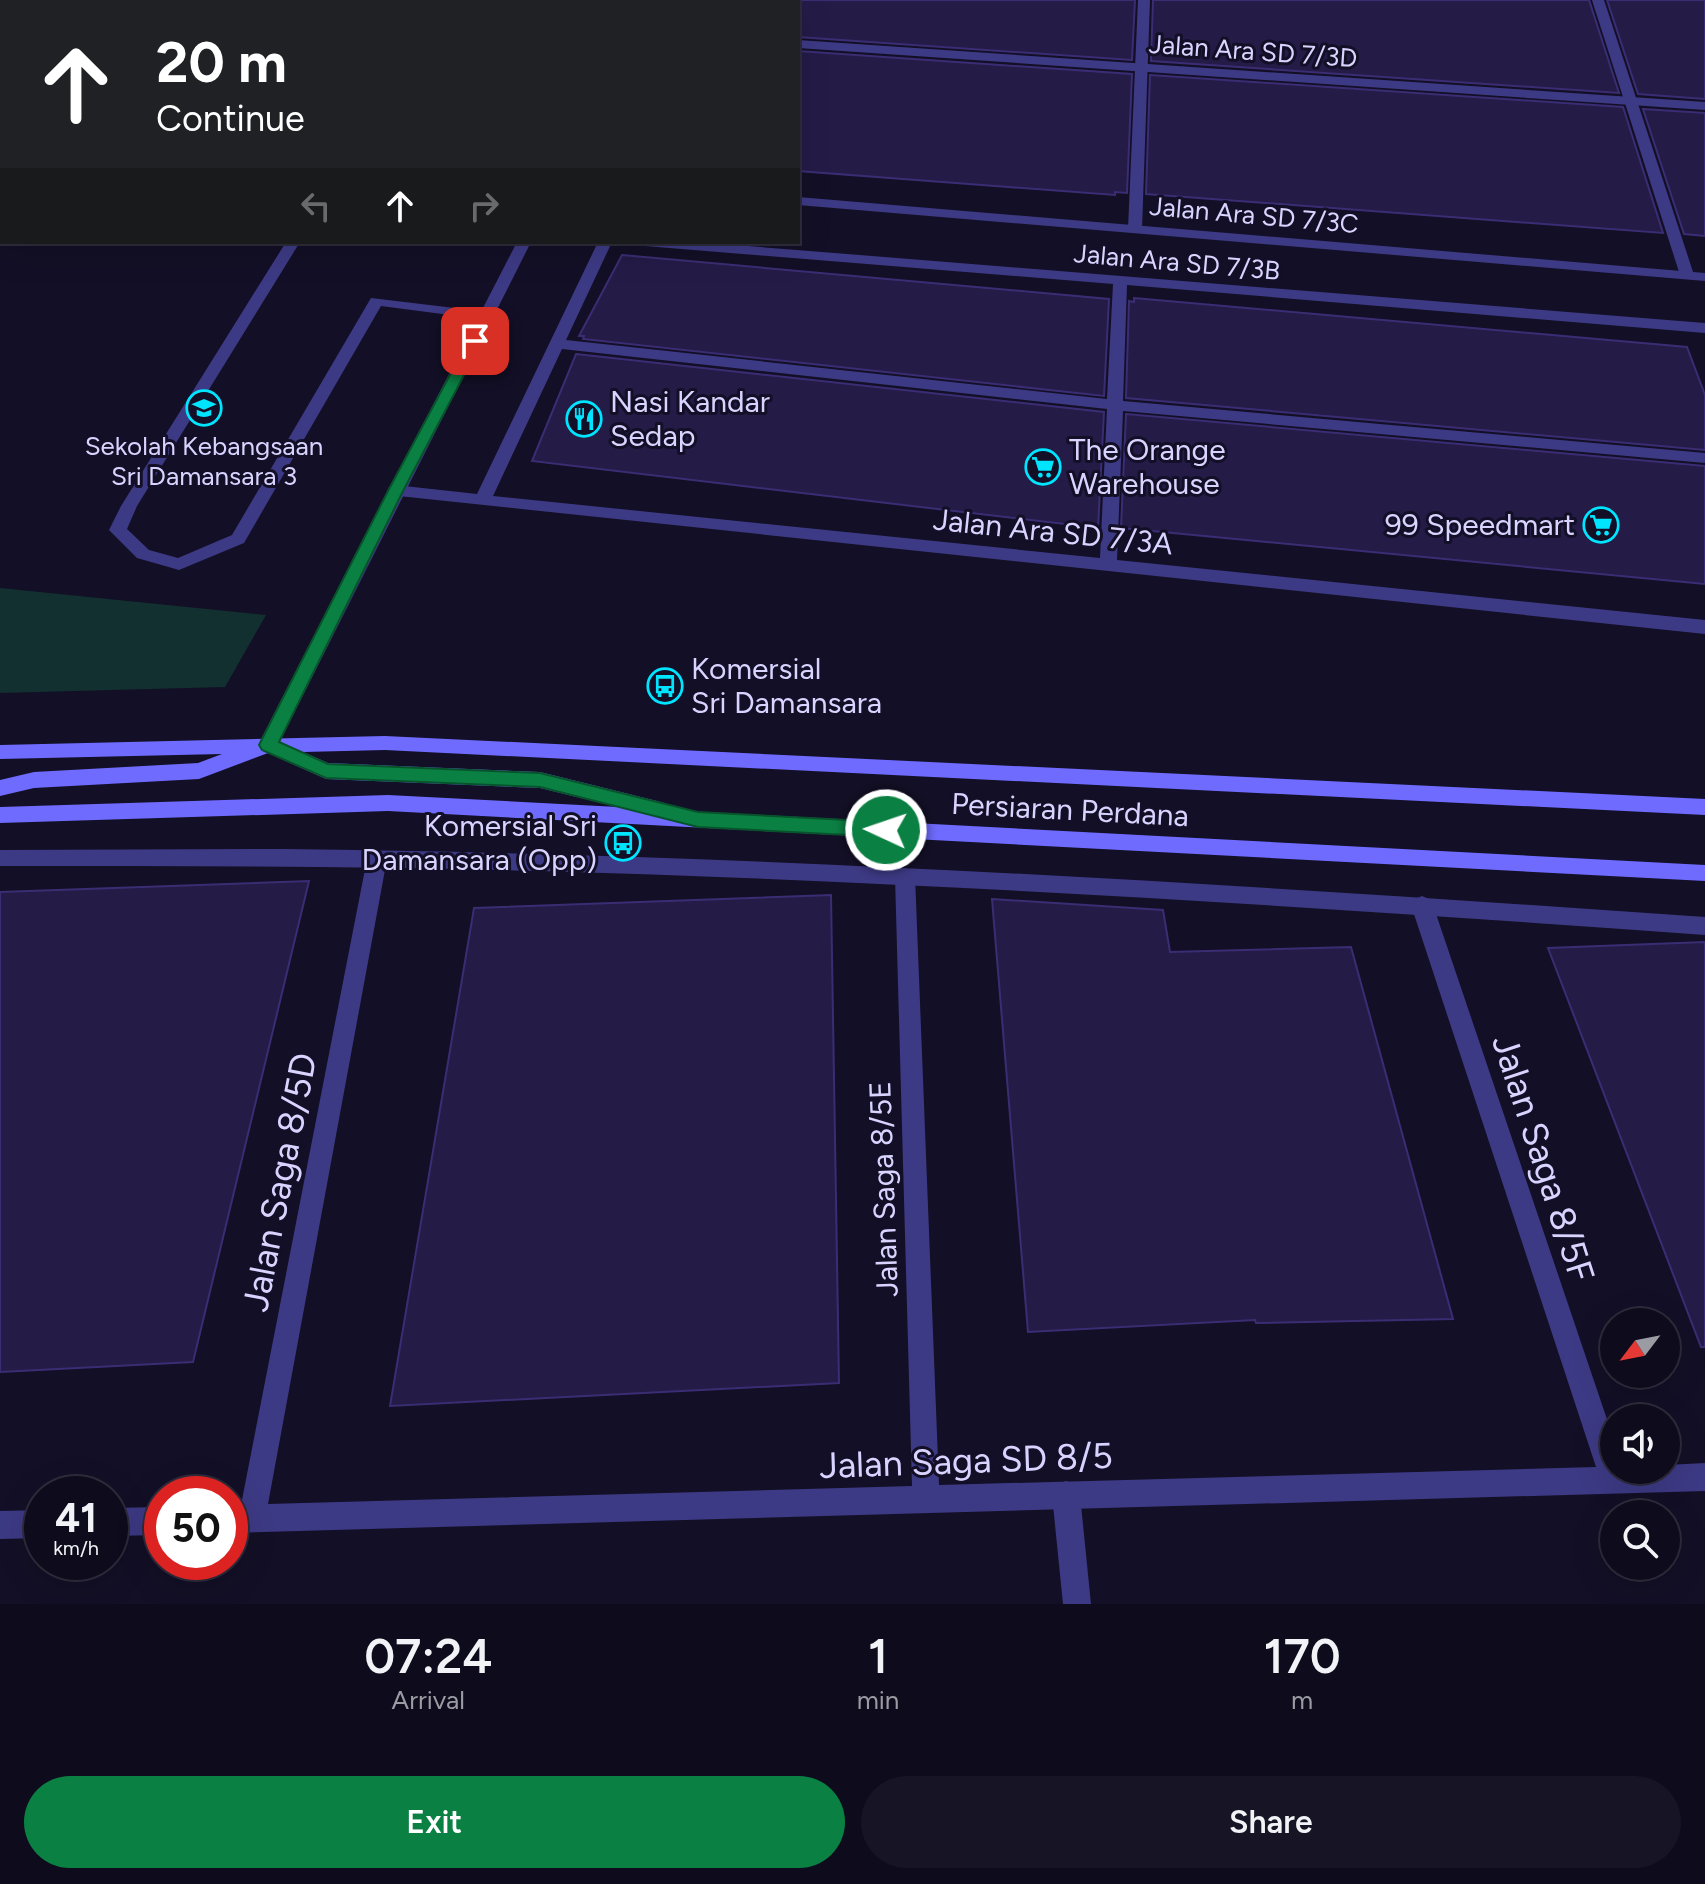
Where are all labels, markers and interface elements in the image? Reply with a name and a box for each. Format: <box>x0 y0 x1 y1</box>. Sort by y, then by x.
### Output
street label: Jalan Ara SD 7/3D <box>1148 28 1358 74</box>
text: 20 m <box>156 29 287 96</box>
icon: ahead <box>24 32 128 136</box>
text: Continue <box>156 97 305 140</box>
icon: left <box>294 184 338 228</box>
icon: ahead <box>378 184 422 228</box>
icon: right <box>462 184 506 228</box>
street label: Jalan Ara SD 7/3C <box>1148 190 1360 240</box>
street label: Jalan Ara SD 7/3B <box>1072 237 1282 287</box>
pin <box>441 307 509 375</box>
icon: arrive <box>453 319 497 363</box>
place label: Nasi Kandar Sedap <box>610 383 770 454</box>
school or university icon: Sekolah Kebangsaan Sri Damansara 3 <box>185 389 223 427</box>
restaurant icon: Nasi Kandar Sedap <box>565 400 603 438</box>
place label: Sekolah Kebangsaan Sri Damansara 3 <box>85 430 323 492</box>
place label: The Orange Warehouse <box>1069 431 1226 502</box>
supermarket icon: The Orange Warehouse <box>1024 448 1062 486</box>
street label: Jalan Ara SD 7/3A <box>931 501 1175 563</box>
place label: 99 Speedmart <box>1385 506 1575 543</box>
supermarket icon: 99 Speedmart <box>1582 506 1620 544</box>
place label: Komersial Sri Damansara <box>691 650 882 721</box>
bus stop icon: Komersial Sri Damansara <box>646 667 684 705</box>
street label: Persiaran Perdana <box>950 785 1190 834</box>
position arrow <box>844 788 928 872</box>
place label: Komersial Sri Damansara (Opp) <box>362 807 597 878</box>
bus stop icon: Komersial Sri Damansara (Opp) <box>604 824 642 862</box>
street label: Jalan Saga 8/5F <box>1483 1029 1604 1287</box>
street label: Jalan Saga 8/5D <box>233 1049 326 1315</box>
street label: Jalan Saga 8/5E <box>861 1080 906 1298</box>
north arrow <box>1600 1308 1680 1388</box>
map controls <box>1600 1308 1680 1580</box>
button: sound <box>1600 1404 1680 1484</box>
street label: Jalan Saga SD 8/5 <box>819 1434 1113 1487</box>
speed limit sign: 50 <box>144 1476 248 1580</box>
text: 41 <box>55 1494 97 1542</box>
button: search <box>1600 1500 1680 1580</box>
text: km/h <box>53 1536 99 1560</box>
text: 07:24 <box>364 1627 493 1685</box>
text: 1 <box>868 1627 888 1685</box>
text: 170 <box>1263 1627 1341 1685</box>
text: Arrival <box>392 1684 465 1716</box>
text: min <box>857 1684 899 1716</box>
text: m <box>1291 1684 1313 1716</box>
button: Exit <box>24 1776 845 1868</box>
button: Share <box>861 1776 1681 1868</box>

